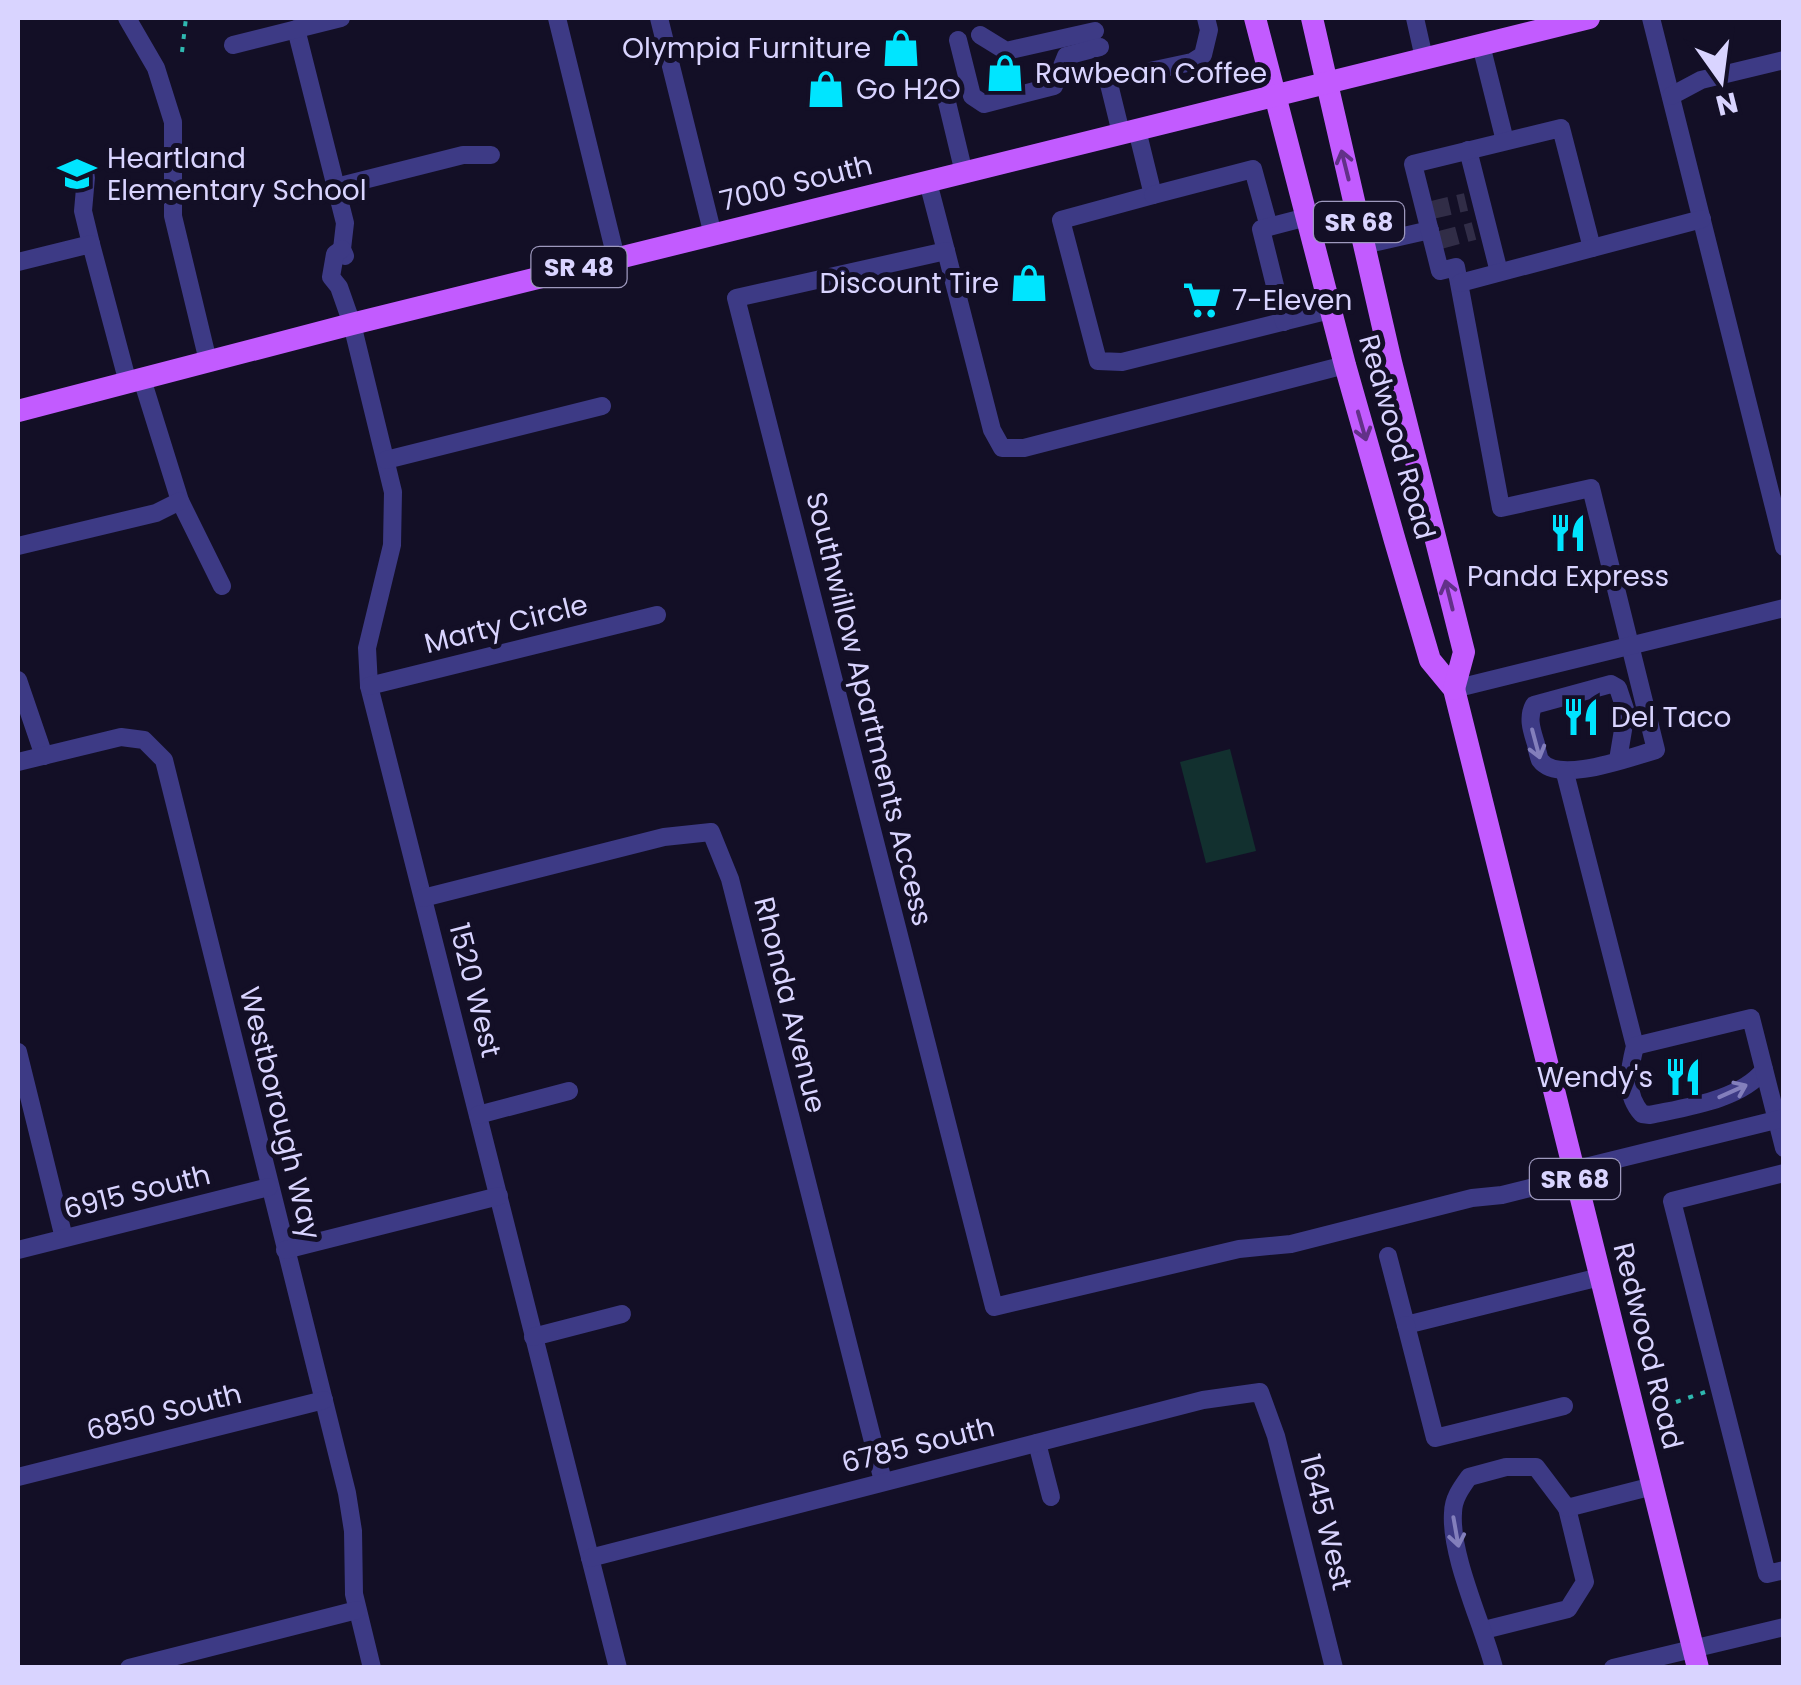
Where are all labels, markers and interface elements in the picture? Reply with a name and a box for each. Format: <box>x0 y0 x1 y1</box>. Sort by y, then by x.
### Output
shop icon: Olympia Furniture <box>880 27 922 69</box>
place label: Olympia Furniture <box>622 29 871 68</box>
north arrow <box>1671 30 1771 130</box>
shop icon: Rawbean Coffee <box>984 52 1026 94</box>
place label: Rawbean Coffee <box>1035 54 1267 93</box>
shop icon: Go H2O <box>805 68 847 110</box>
place label: Go H2O <box>856 70 961 109</box>
text: N <box>1712 82 1742 125</box>
place label: Heartland Elementary School <box>107 139 367 210</box>
street label: 7000 South <box>716 145 876 221</box>
one-way arrow <box>1334 150 1353 181</box>
school or university icon: Heartland Elementary School <box>56 153 98 195</box>
road number: SR 68 <box>1314 202 1404 242</box>
road number: SR 48 <box>532 247 626 287</box>
shop icon: Discount Tire <box>1008 262 1050 304</box>
place label: Discount Tire <box>819 264 999 303</box>
supermarket icon: 7-Eleven <box>1181 279 1223 321</box>
place label: 7-Eleven <box>1232 281 1352 320</box>
street label: Redwood Road <box>1349 330 1445 544</box>
one-way arrow <box>1354 409 1372 441</box>
street label: Southwillow Apartments Access <box>796 488 942 930</box>
restaurant icon: Panda Express <box>1547 512 1589 554</box>
place label: Panda Express <box>1467 557 1669 596</box>
one-way arrow <box>1439 580 1457 612</box>
street label: Marty Circle <box>420 585 592 663</box>
restaurant icon: Del Taco <box>1560 696 1602 738</box>
place label: Del Taco <box>1611 698 1732 737</box>
one-way arrow <box>1528 728 1546 759</box>
street label: Rhonda Avenue <box>744 893 836 1117</box>
street label: 1520 West <box>439 919 511 1061</box>
street label: Westborough Way <box>230 983 330 1244</box>
restaurant icon: Wendy's <box>1662 1056 1704 1098</box>
place label: Wendy's <box>1537 1058 1653 1097</box>
one-way arrow <box>1717 1081 1748 1099</box>
street label: 6915 South <box>60 1155 214 1229</box>
road number: SR 68 <box>1530 1159 1620 1199</box>
street label: Redwood Road <box>1604 1239 1692 1453</box>
street label: 6850 South <box>82 1374 246 1450</box>
street label: 6785 South <box>838 1407 998 1483</box>
street label: 1645 West <box>1290 1450 1362 1594</box>
one-way arrow <box>1447 1515 1466 1548</box>

